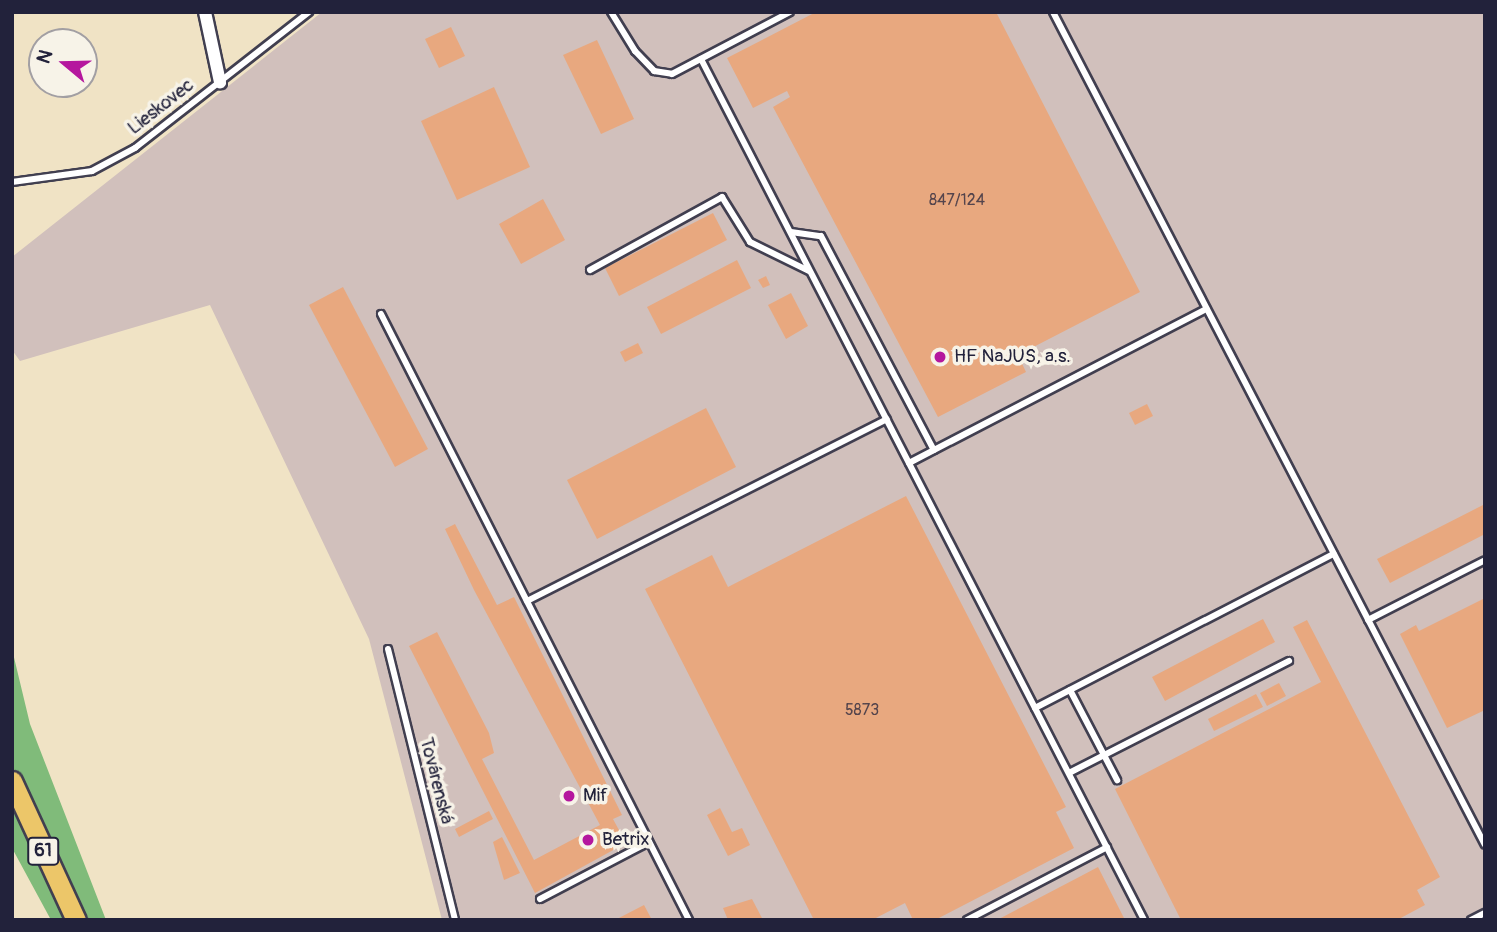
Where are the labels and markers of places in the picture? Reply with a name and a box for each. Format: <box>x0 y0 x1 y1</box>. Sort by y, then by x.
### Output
place label: HF NaJUS, a.s. <box>954 346 1071 368</box>
marker: HF NaJUS, a.s. <box>932 349 948 365</box>
place label: Mif <box>583 785 608 807</box>
marker: Mif <box>561 788 577 804</box>
place label: Betrix <box>602 829 649 851</box>
marker: Betrix <box>580 832 596 848</box>

